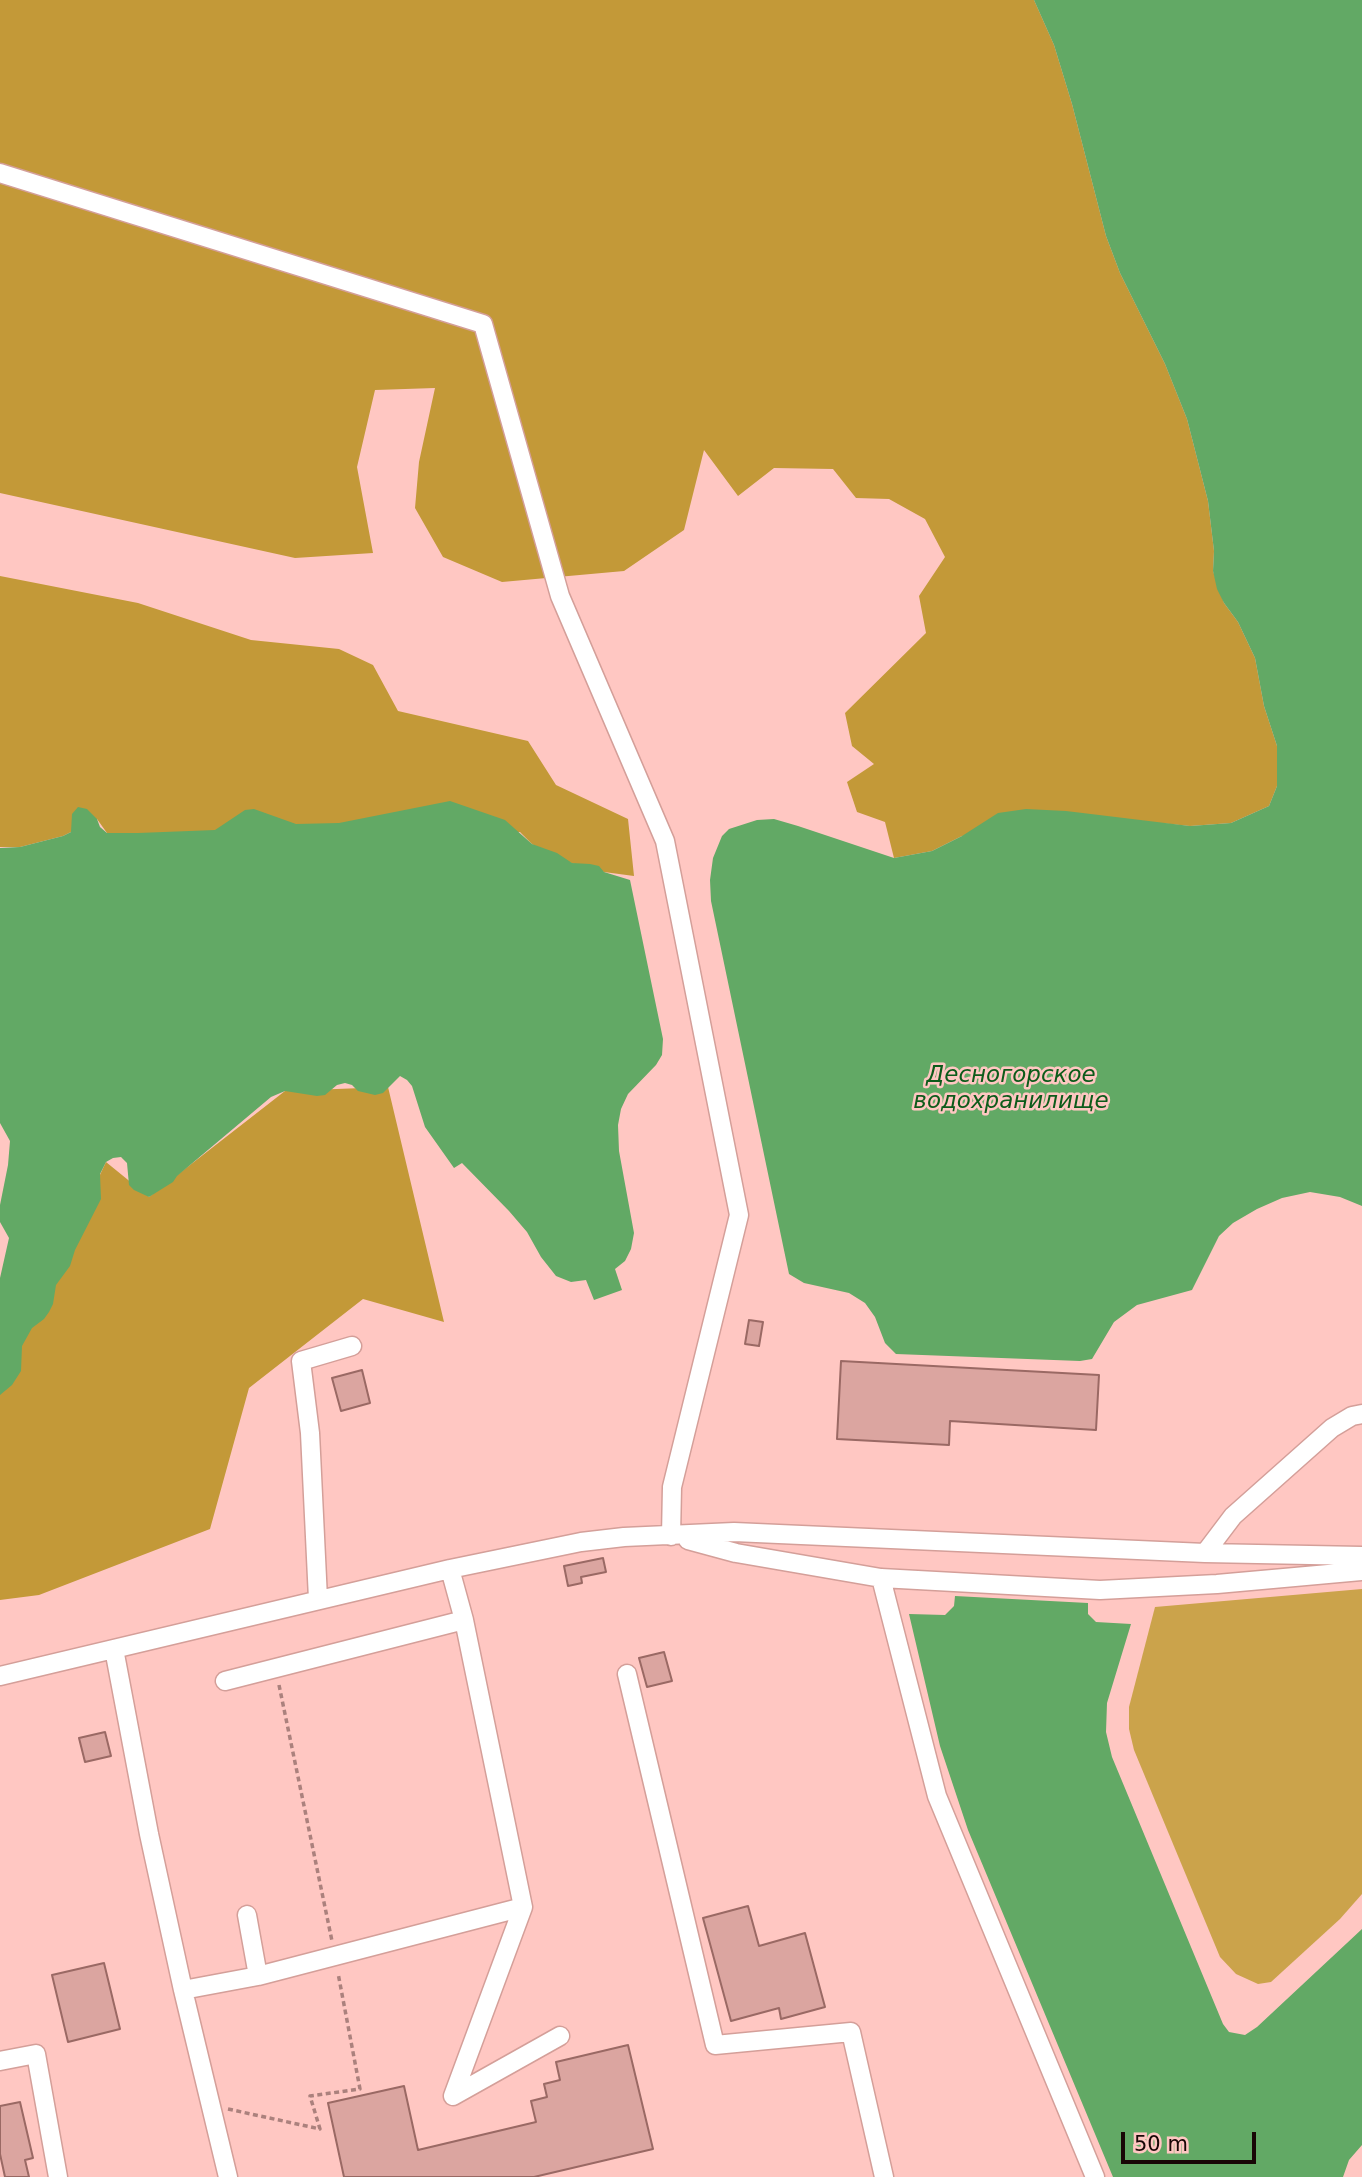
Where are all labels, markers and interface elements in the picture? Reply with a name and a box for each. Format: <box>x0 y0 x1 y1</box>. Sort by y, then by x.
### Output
water label: Десногорское водохранилище <box>913 1062 1109 1116</box>
scale bar <box>1124 2118 1259 2162</box>
text: 50 m <box>1134 2132 1188 2156</box>

